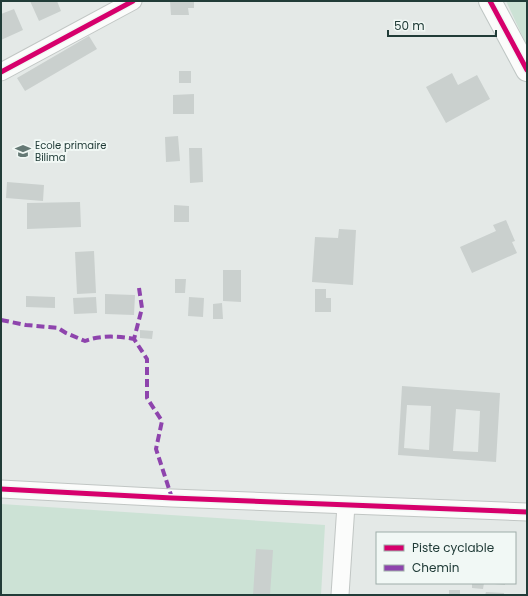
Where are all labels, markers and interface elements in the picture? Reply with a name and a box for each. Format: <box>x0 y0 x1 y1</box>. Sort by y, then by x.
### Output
scale bar <box>388 12 496 38</box>
text: 50 m <box>394 17 425 34</box>
place label: Ecole primaire Bilima <box>35 138 106 165</box>
school or university icon: Ecole primaire Bilima <box>14 142 32 160</box>
legend <box>376 532 516 584</box>
text: Piste cyclable <box>412 539 494 556</box>
text: Chemin <box>412 559 459 576</box>

